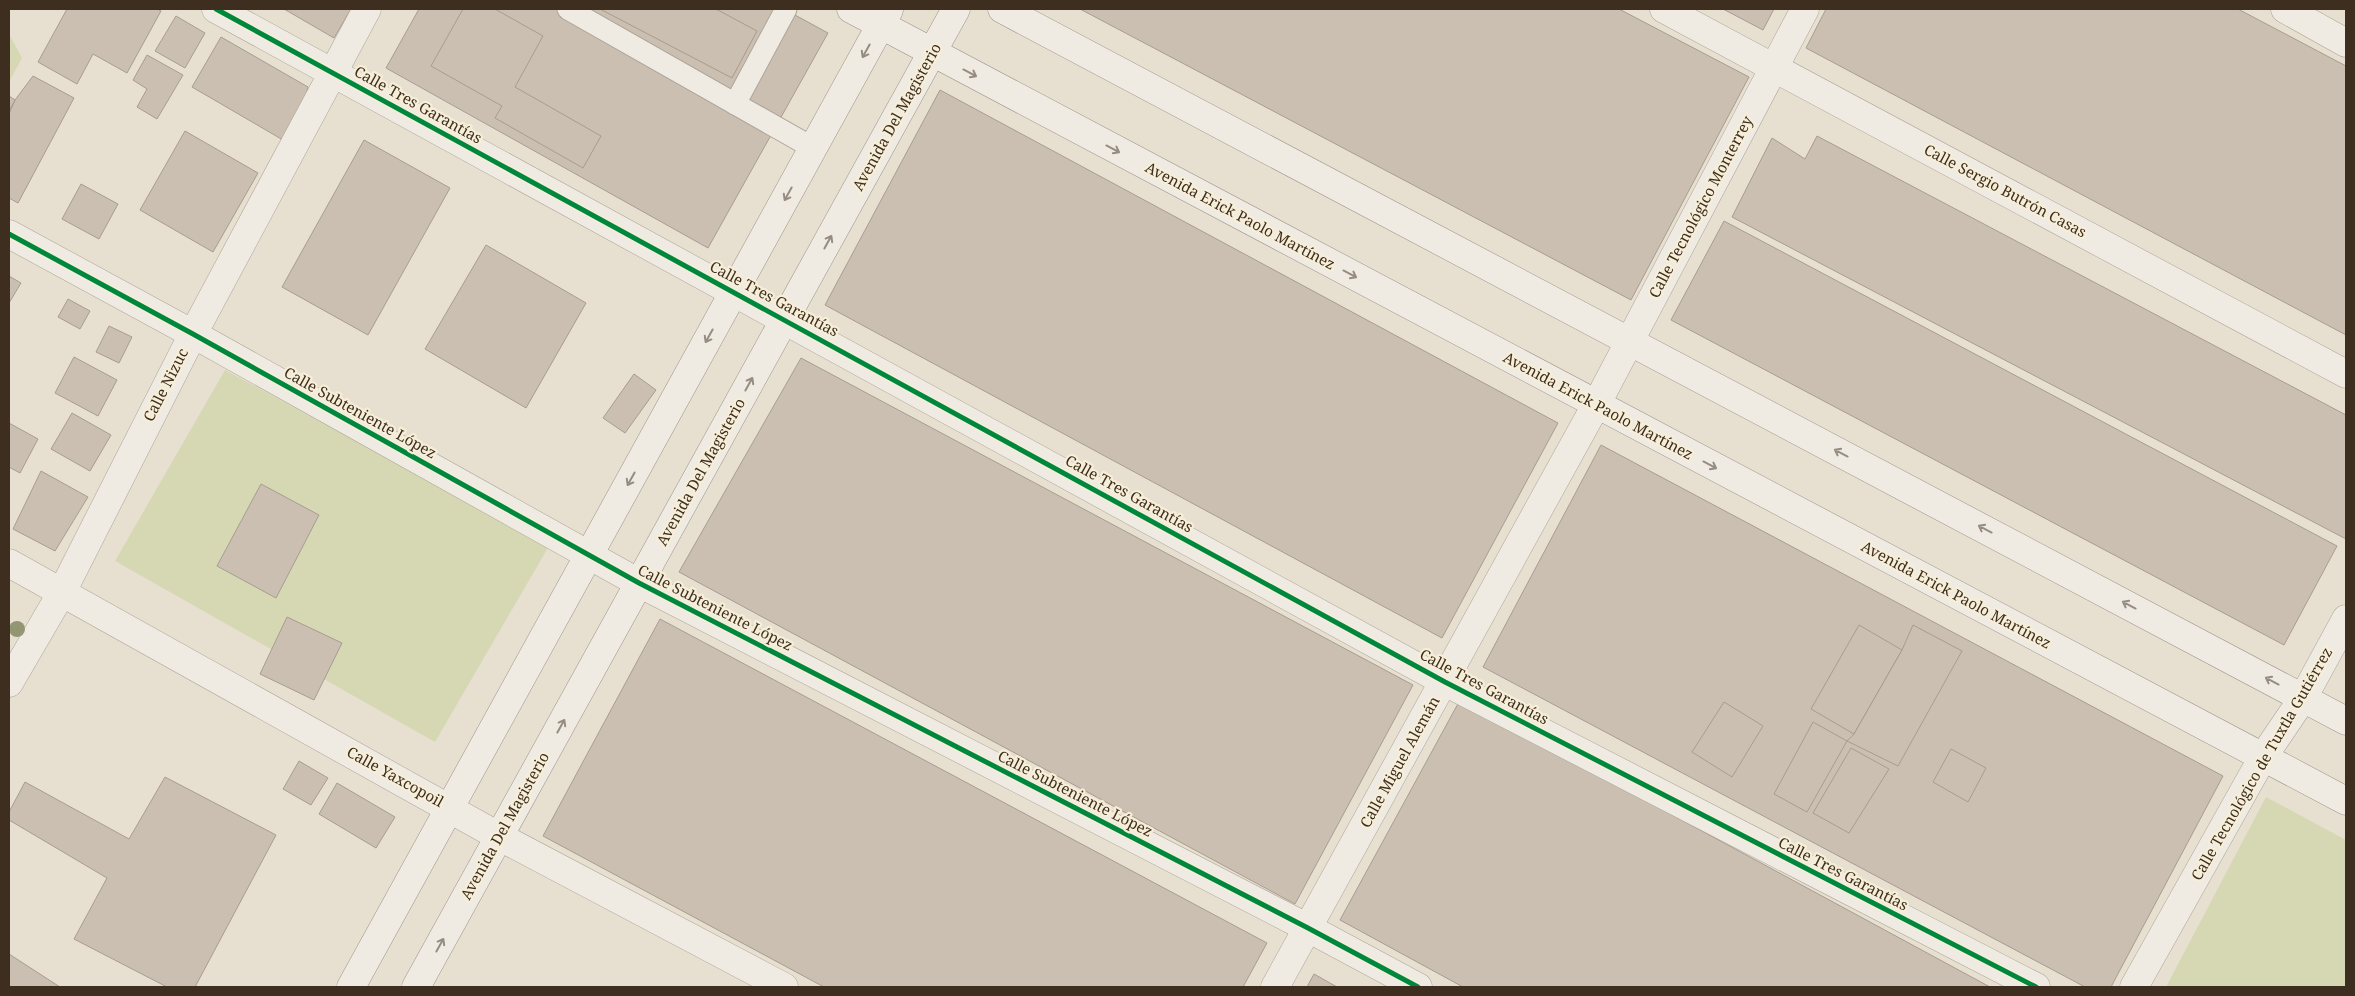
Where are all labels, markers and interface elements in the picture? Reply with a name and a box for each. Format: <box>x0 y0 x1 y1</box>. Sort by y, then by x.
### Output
street label: Avenida Del Magisterio <box>847 39 945 194</box>
one-way arrow <box>861 44 871 59</box>
street label: Calle Tres Garantías <box>351 61 486 148</box>
one-way arrow <box>962 68 977 78</box>
street label: Calle Tecnológico Monterrey <box>1644 112 1757 301</box>
street label: Calle Sergio Butrón Casas <box>1921 139 2090 242</box>
one-way arrow <box>1105 145 1120 154</box>
street label: Avenida Erick Paolo Martínez <box>1142 157 1339 274</box>
one-way arrow <box>782 186 792 201</box>
one-way arrow <box>823 235 833 250</box>
street label: Calle Tres Garantías <box>707 256 843 341</box>
one-way arrow <box>1342 269 1357 279</box>
one-way arrow <box>704 329 714 343</box>
street label: Calle Nizuc <box>138 344 192 425</box>
street label: Avenida Erick Paolo Martínez <box>1500 347 1697 464</box>
street label: Calle Subteniente López <box>281 362 440 462</box>
one-way arrow <box>745 378 755 392</box>
street label: Avenida Del Magisterio <box>651 394 749 549</box>
one-way arrow <box>1834 448 1849 458</box>
street label: Calle Tres Garantías <box>1062 450 1197 537</box>
one-way arrow <box>1702 460 1717 470</box>
one-way arrow <box>626 471 636 486</box>
one-way arrow <box>1978 524 1993 533</box>
street label: Avenida Erick Paolo Martínez <box>1858 536 2055 653</box>
street label: Calle Subteniente López <box>635 559 796 655</box>
one-way arrow <box>2121 600 2136 610</box>
street label: Calle Tecnológico de Tuxtla Gutiérrez <box>2186 643 2336 884</box>
street label: Calle Tres Garantías <box>1417 644 1553 729</box>
one-way arrow <box>2265 676 2280 686</box>
street label: Calle Miguel Alemán <box>1355 692 1444 831</box>
one-way arrow <box>556 719 566 733</box>
street label: Calle Yaxcopoil <box>343 741 448 811</box>
street label: Calle Subteniente López <box>995 745 1156 841</box>
street label: Avenida Del Magisterio <box>455 748 553 903</box>
street label: Calle Tres Garantías <box>1775 832 1912 915</box>
one-way arrow <box>435 937 445 952</box>

